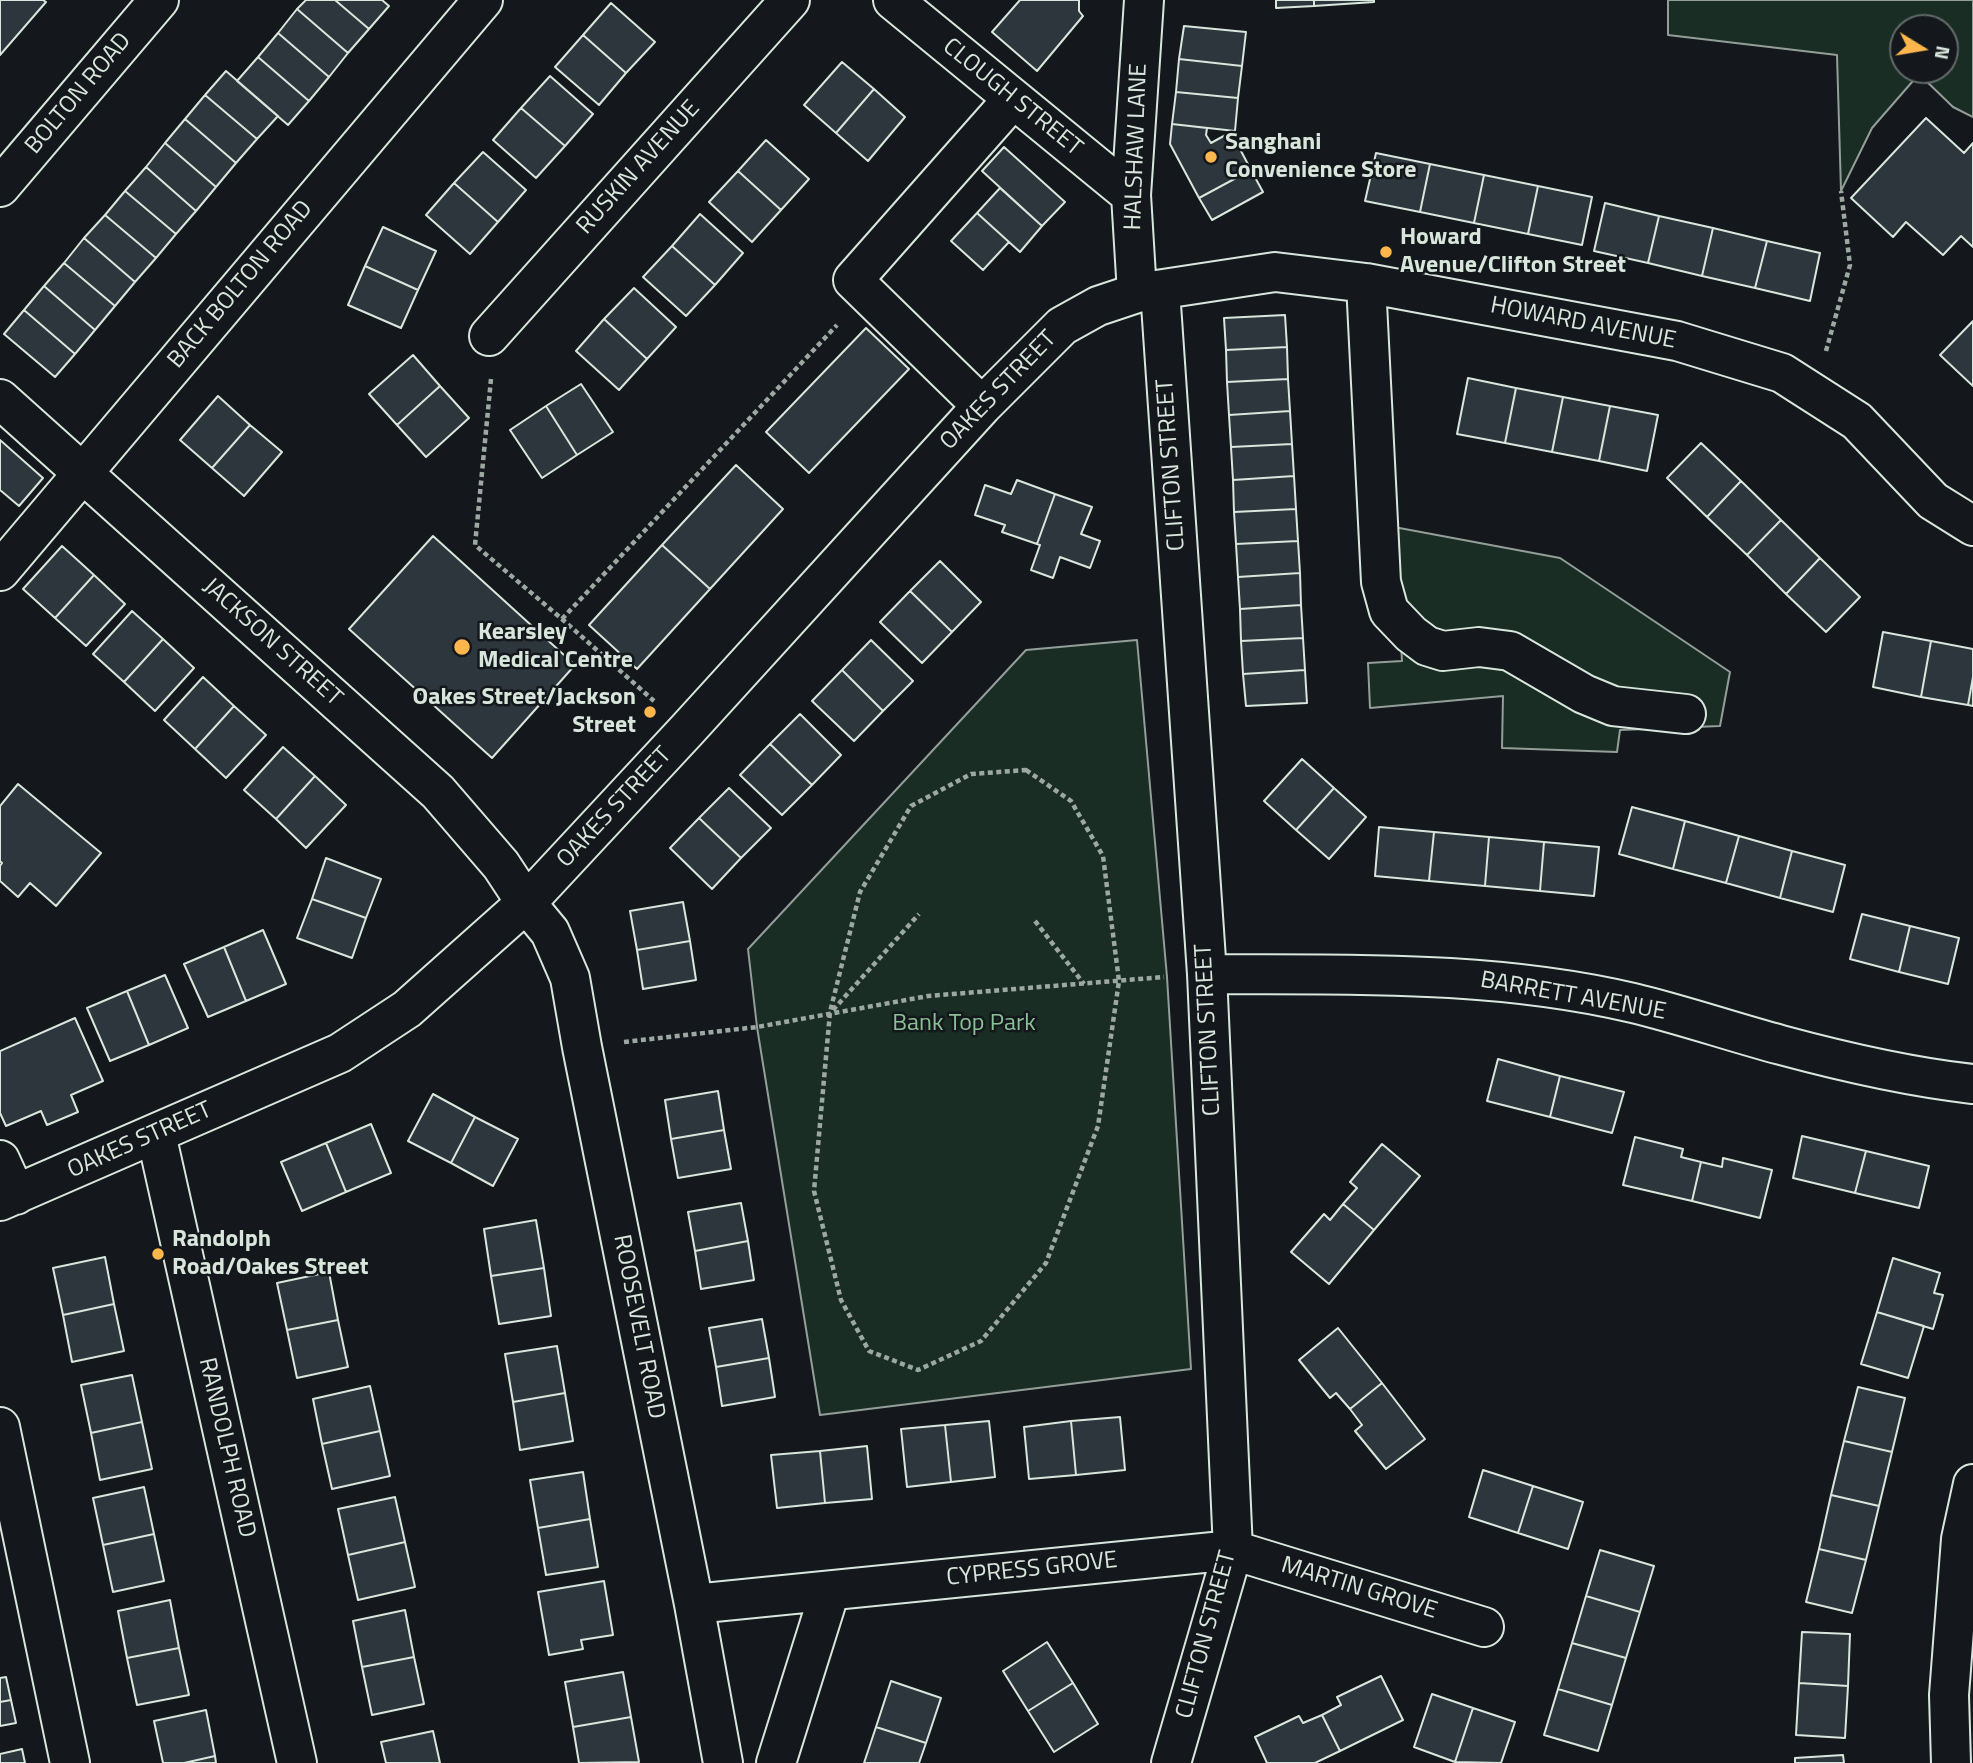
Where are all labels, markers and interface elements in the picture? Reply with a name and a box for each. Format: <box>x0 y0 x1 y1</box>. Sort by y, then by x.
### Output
north arrow <box>1889 14 1959 84</box>
street label: BOLTON ROAD <box>20 28 138 160</box>
street label: CLOUGH STREET <box>936 33 1088 163</box>
text: N <box>1928 43 1959 62</box>
street label: HALSHAW LANE <box>1120 63 1154 231</box>
street label: RUSKIN AVENUE <box>571 95 707 241</box>
place label: Sanghani Convenience Store <box>1225 129 1417 185</box>
marker: Sanghani Convenience Store <box>1203 149 1219 165</box>
street label: BACK BOLTON ROAD <box>162 195 320 375</box>
place label: Howard Avenue/Clifton Street <box>1400 224 1626 280</box>
marker: Howard Avenue/Clifton Street <box>1378 244 1394 260</box>
street label: HOWARD AVENUE <box>1488 292 1678 356</box>
street label: OAKES STREET <box>935 325 1063 457</box>
street label: CLIFTON STREET <box>1152 378 1192 552</box>
street label: JACKSON STREET <box>196 573 348 713</box>
place label: Kearsley Medical Centre <box>478 619 633 675</box>
marker: Kearsley Medical Centre <box>452 637 472 657</box>
place label: Oakes Street/Jackson Street <box>412 684 636 740</box>
marker: Oakes Street/Jackson Street <box>642 704 658 720</box>
street label: OAKES STREET <box>552 742 678 874</box>
street label: CLIFTON STREET <box>1190 943 1228 1117</box>
street label: BARRETT AVENUE <box>1478 966 1668 1028</box>
park label: Bank Top Park <box>892 1010 1036 1038</box>
street label: OAKES STREET <box>64 1096 216 1186</box>
place label: Randolph Road/Oakes Street <box>172 1226 368 1282</box>
street label: ROOSEVELT ROAD <box>606 1232 670 1422</box>
marker: Randolph Road/Oakes Street <box>150 1246 166 1262</box>
street label: RANDOLPH ROAD <box>191 1355 261 1541</box>
street label: CYPRESS GROVE <box>945 1547 1119 1593</box>
street label: CLIFTON STREET <box>1171 1548 1243 1722</box>
street label: MARTIN GROVE <box>1278 1552 1440 1626</box>

